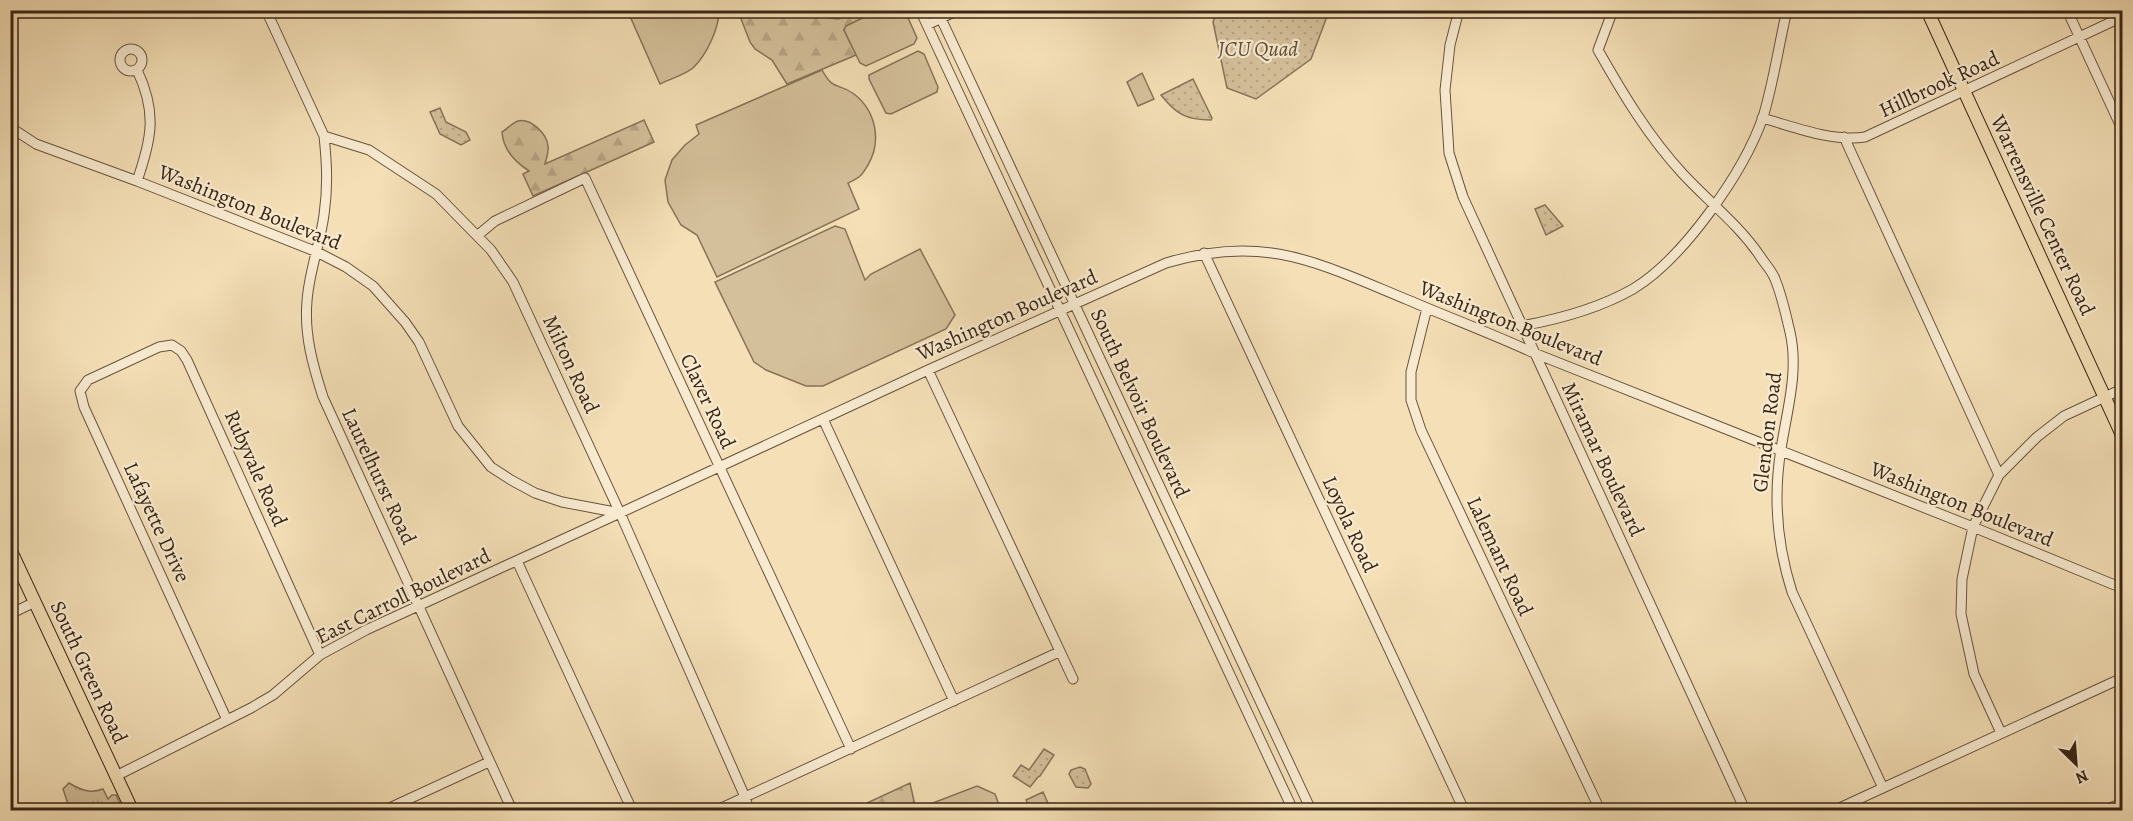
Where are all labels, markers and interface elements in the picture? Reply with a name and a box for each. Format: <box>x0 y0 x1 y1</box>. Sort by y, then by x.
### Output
park label: JCU Quad <box>1217 35 1298 63</box>
street label: Hillbrook Road <box>1874 44 2004 124</box>
street label: Warrensville Center Road <box>1984 109 2102 320</box>
street label: Washington Boulevard <box>153 157 346 257</box>
street label: Washington Boulevard <box>911 262 1102 368</box>
street label: Washington Boulevard <box>1414 273 1607 373</box>
street label: South Belvoir Boulevard <box>1084 304 1196 503</box>
street label: Milton Road <box>536 310 606 418</box>
street label: Claver Road <box>674 349 743 454</box>
street label: Glendon Road <box>1746 370 1788 494</box>
street label: Miramar Boulevard <box>1555 377 1651 541</box>
street label: Laurelhurst Road <box>335 403 423 550</box>
street label: Rubyvale Road <box>218 405 294 531</box>
street label: Washington Boulevard <box>1865 454 2058 554</box>
street label: Lafayette Drive <box>117 457 197 587</box>
street label: Loyola Road <box>1316 471 1385 577</box>
street label: Lalemant Road <box>1460 492 1540 621</box>
street label: East Carroll Boulevard <box>311 541 496 651</box>
street label: South Green Road <box>44 596 135 749</box>
north arrow <box>2046 734 2106 794</box>
text: N <box>2072 764 2092 789</box>

